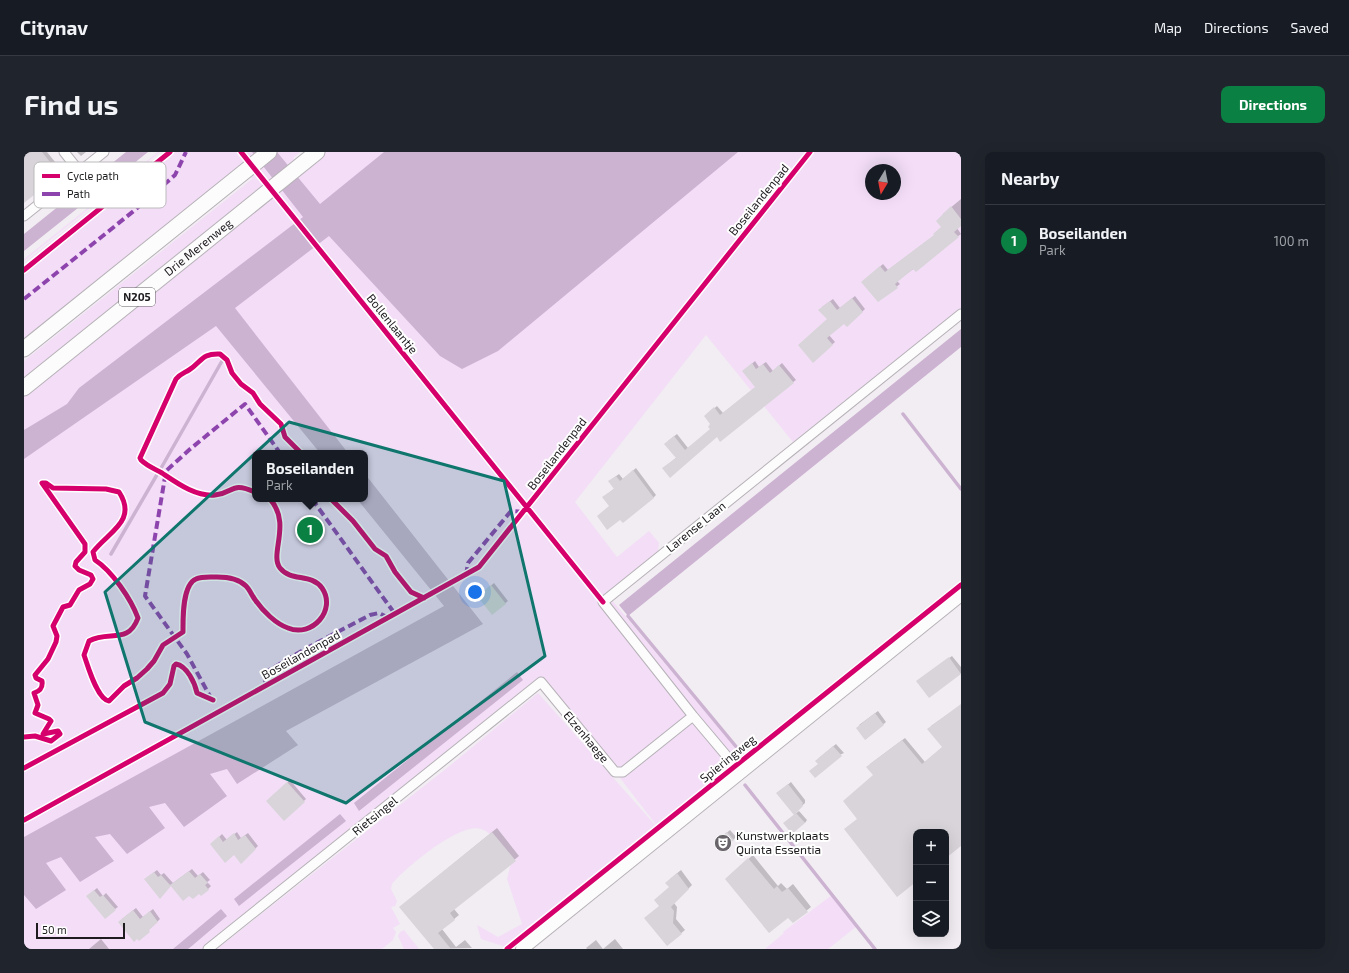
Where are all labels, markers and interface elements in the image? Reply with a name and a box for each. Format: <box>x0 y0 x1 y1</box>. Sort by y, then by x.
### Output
text: Citynav <box>20 16 88 39</box>
text: Map <box>1154 19 1182 36</box>
text: Directions <box>1204 19 1269 36</box>
text: Saved <box>1291 19 1329 36</box>
button: Directions <box>1221 86 1325 123</box>
text: Find us <box>24 87 118 121</box>
street label: Boseilandenpad <box>725 161 791 238</box>
legend <box>34 162 166 208</box>
north arrow <box>865 164 901 200</box>
text: Nearby <box>1001 168 1059 188</box>
text: Cycle path <box>67 169 119 182</box>
text: Path <box>67 187 90 200</box>
street label: Drie Merenweg <box>161 215 235 278</box>
text: Boseilanden <box>1039 224 1127 242</box>
text: 1 <box>1011 233 1017 249</box>
text: 100 m <box>1274 233 1309 249</box>
text: Park <box>1039 242 1066 258</box>
road number: N205 <box>119 288 155 306</box>
street label: Bollenlaantje <box>364 291 421 357</box>
street label: Boseilandenpad <box>524 415 589 492</box>
popup <box>252 450 368 502</box>
text: Boseilanden <box>266 459 354 477</box>
text: Park <box>266 477 293 493</box>
street label: Larense Laan <box>663 498 728 554</box>
pin: 1 <box>297 515 323 545</box>
your location <box>465 582 485 602</box>
street label: Boseilandenpad <box>259 627 342 681</box>
street label: Elzenhaege <box>561 708 612 765</box>
street label: Spieringweg <box>697 731 758 785</box>
street label: Rietsingel <box>349 792 400 838</box>
place label: Kunstwerkplaats Quinta Essentia <box>736 828 829 857</box>
map controls <box>913 829 949 937</box>
button: + <box>913 829 949 865</box>
theatre icon: Kunstwerkplaats Quinta Essentia <box>713 833 733 853</box>
button: − <box>913 865 949 901</box>
button: layers <box>913 901 949 937</box>
scale bar <box>36 921 125 940</box>
text: 50 m <box>42 923 67 936</box>

